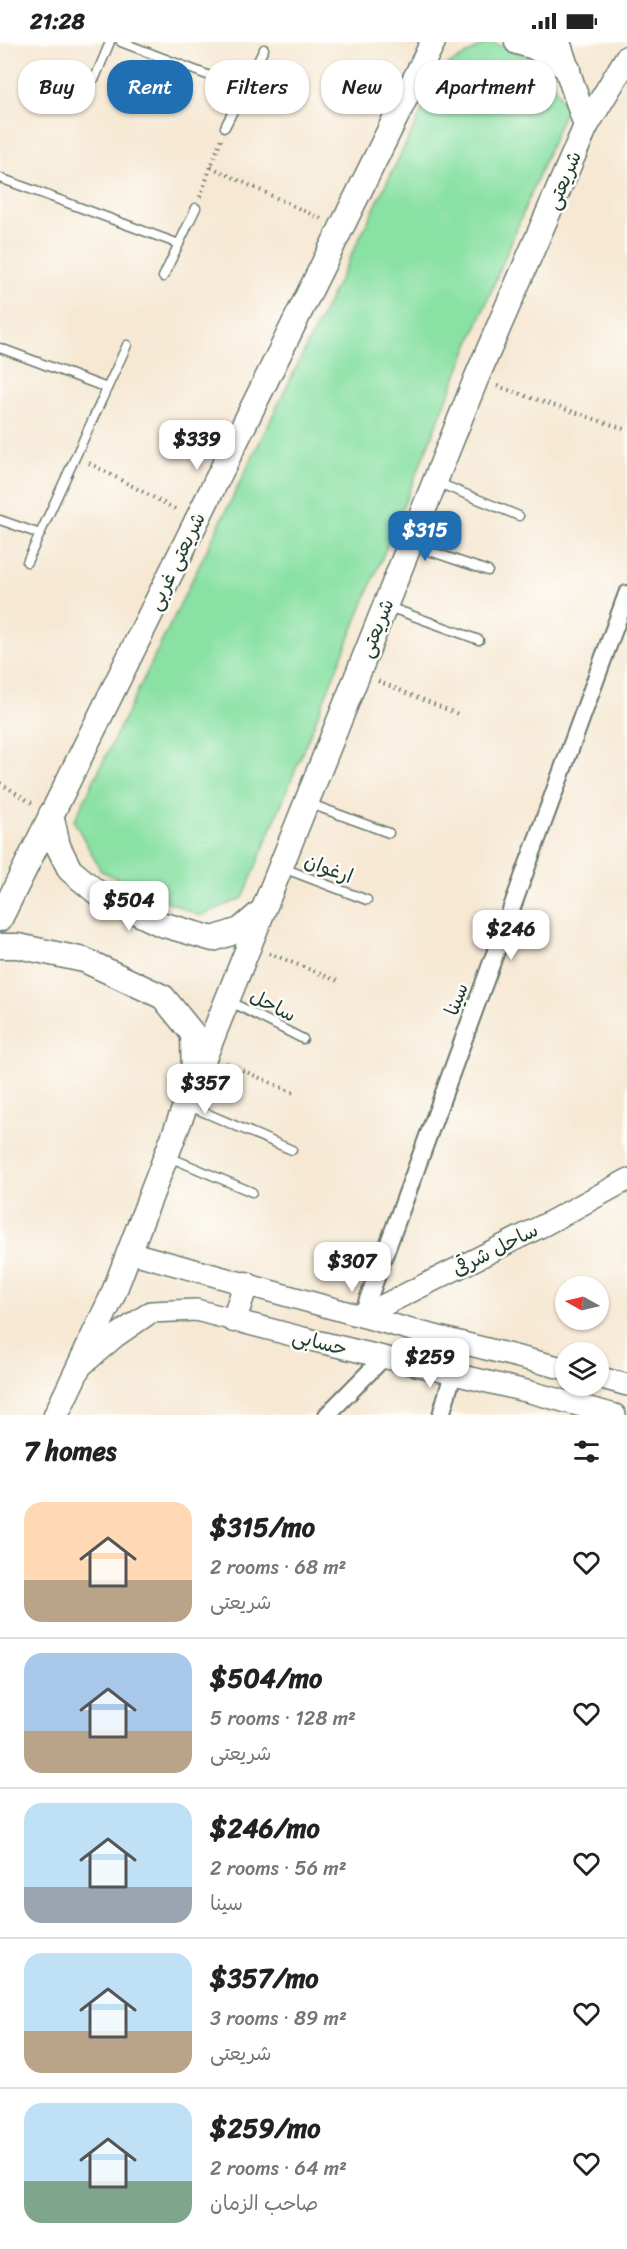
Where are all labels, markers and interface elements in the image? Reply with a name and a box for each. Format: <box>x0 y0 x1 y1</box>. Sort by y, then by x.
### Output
text: 21:28 <box>30 2 85 41</box>
chip: Buy <box>18 60 95 114</box>
chip: Rent <box>107 60 193 114</box>
chip: Filters <box>205 60 309 114</box>
chip: New <box>321 60 403 114</box>
chip: Apartment <box>415 60 556 114</box>
street label: شریعتی <box>535 145 592 215</box>
pin: $339 <box>161 420 233 471</box>
text: $339 <box>173 422 221 457</box>
street label: شریعتی غربی <box>138 506 215 616</box>
pin: $315 <box>389 511 461 562</box>
text: $315 <box>402 513 448 548</box>
street label: شریعتی <box>349 593 404 663</box>
street label: ارغوان <box>299 843 358 894</box>
pin: $504 <box>93 881 165 932</box>
text: $504 <box>104 883 154 918</box>
pin: $246 <box>475 910 547 961</box>
text: $246 <box>487 912 535 947</box>
street label: سینا <box>434 978 479 1021</box>
street label: ساحل <box>243 979 302 1032</box>
pin: $357 <box>169 1064 241 1115</box>
text: $357 <box>181 1066 229 1101</box>
street label: ساحل شرقی <box>446 1213 545 1286</box>
pin: $307 <box>316 1242 388 1293</box>
text: $307 <box>328 1244 376 1279</box>
north arrow <box>555 1276 609 1330</box>
map controls <box>555 1276 609 1396</box>
street label: حسابی <box>289 1319 351 1366</box>
pin: $259 <box>394 1338 466 1389</box>
text: $259 <box>405 1340 455 1375</box>
button: layers <box>555 1342 609 1396</box>
text: 7 homes <box>24 1428 116 1474</box>
icon: filters <box>570 1435 603 1468</box>
text: $315/mo <box>210 1504 315 1550</box>
icon: home <box>72 1526 144 1598</box>
icon: heart <box>570 1546 603 1579</box>
text: 2 rooms · 68 m² <box>210 1550 346 1585</box>
text: شریعتی <box>210 1585 271 1620</box>
text: $504/mo <box>210 1655 322 1701</box>
icon: home <box>72 1677 144 1749</box>
icon: heart <box>570 1697 603 1730</box>
text: 5 rooms · 128 m² <box>210 1701 356 1736</box>
text: شریعتی <box>210 1736 271 1771</box>
text: $246/mo <box>210 1805 320 1851</box>
icon: home <box>72 1827 144 1899</box>
icon: heart <box>570 1847 603 1880</box>
text: 2 rooms · 56 m² <box>210 1851 347 1886</box>
text: سینا <box>210 1886 243 1921</box>
text: $357/mo <box>210 1955 319 2001</box>
icon: home <box>72 1977 144 2049</box>
icon: heart <box>570 1997 603 2030</box>
text: 3 rooms · 89 m² <box>210 2001 347 2036</box>
text: شریعتی <box>210 2036 271 2071</box>
text: $259/mo <box>210 2105 320 2151</box>
icon: home <box>72 2127 144 2199</box>
icon: heart <box>570 2147 603 2180</box>
text: 2 rooms · 64 m² <box>210 2151 347 2186</box>
text: صاحب الزمان <box>210 2186 318 2221</box>

